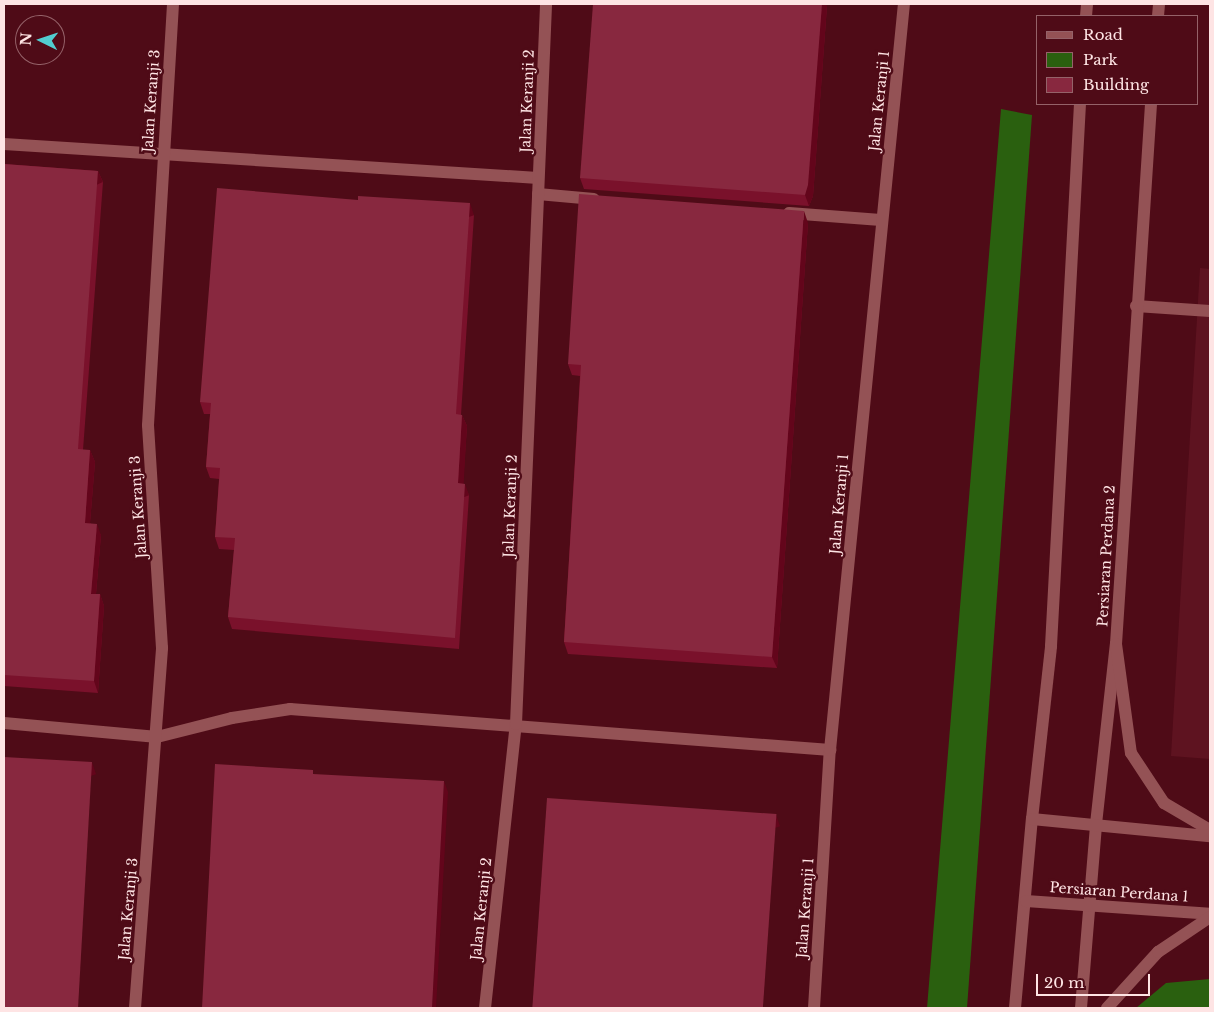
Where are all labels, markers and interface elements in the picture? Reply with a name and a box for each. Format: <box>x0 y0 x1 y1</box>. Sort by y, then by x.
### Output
north arrow <box>15 15 65 65</box>
legend <box>1036 15 1199 105</box>
text: Road <box>1083 25 1123 44</box>
text: N <box>17 32 35 46</box>
street label: Jalan Keranji 3 <box>139 49 163 153</box>
street label: Jalan Keranji 2 <box>517 49 537 153</box>
street label: Jalan Keranji 1 <box>865 50 893 152</box>
text: Park <box>1083 50 1118 69</box>
text: Building <box>1083 75 1149 94</box>
street label: Jalan Keranji 1 <box>826 453 852 555</box>
street label: Jalan Keranji 2 <box>500 454 520 558</box>
street label: Jalan Keranji 3 <box>126 455 150 559</box>
street label: Persiaran Perdana 2 <box>1094 485 1118 627</box>
street label: Jalan Keranji 3 <box>115 857 141 961</box>
street label: Jalan Keranji 2 <box>467 857 495 961</box>
street label: Jalan Keranji 1 <box>793 857 817 959</box>
street label: Persiaran Perdana 1 <box>1049 879 1189 905</box>
scale bar <box>1039 964 1153 996</box>
text: 20 m <box>1044 973 1084 992</box>

